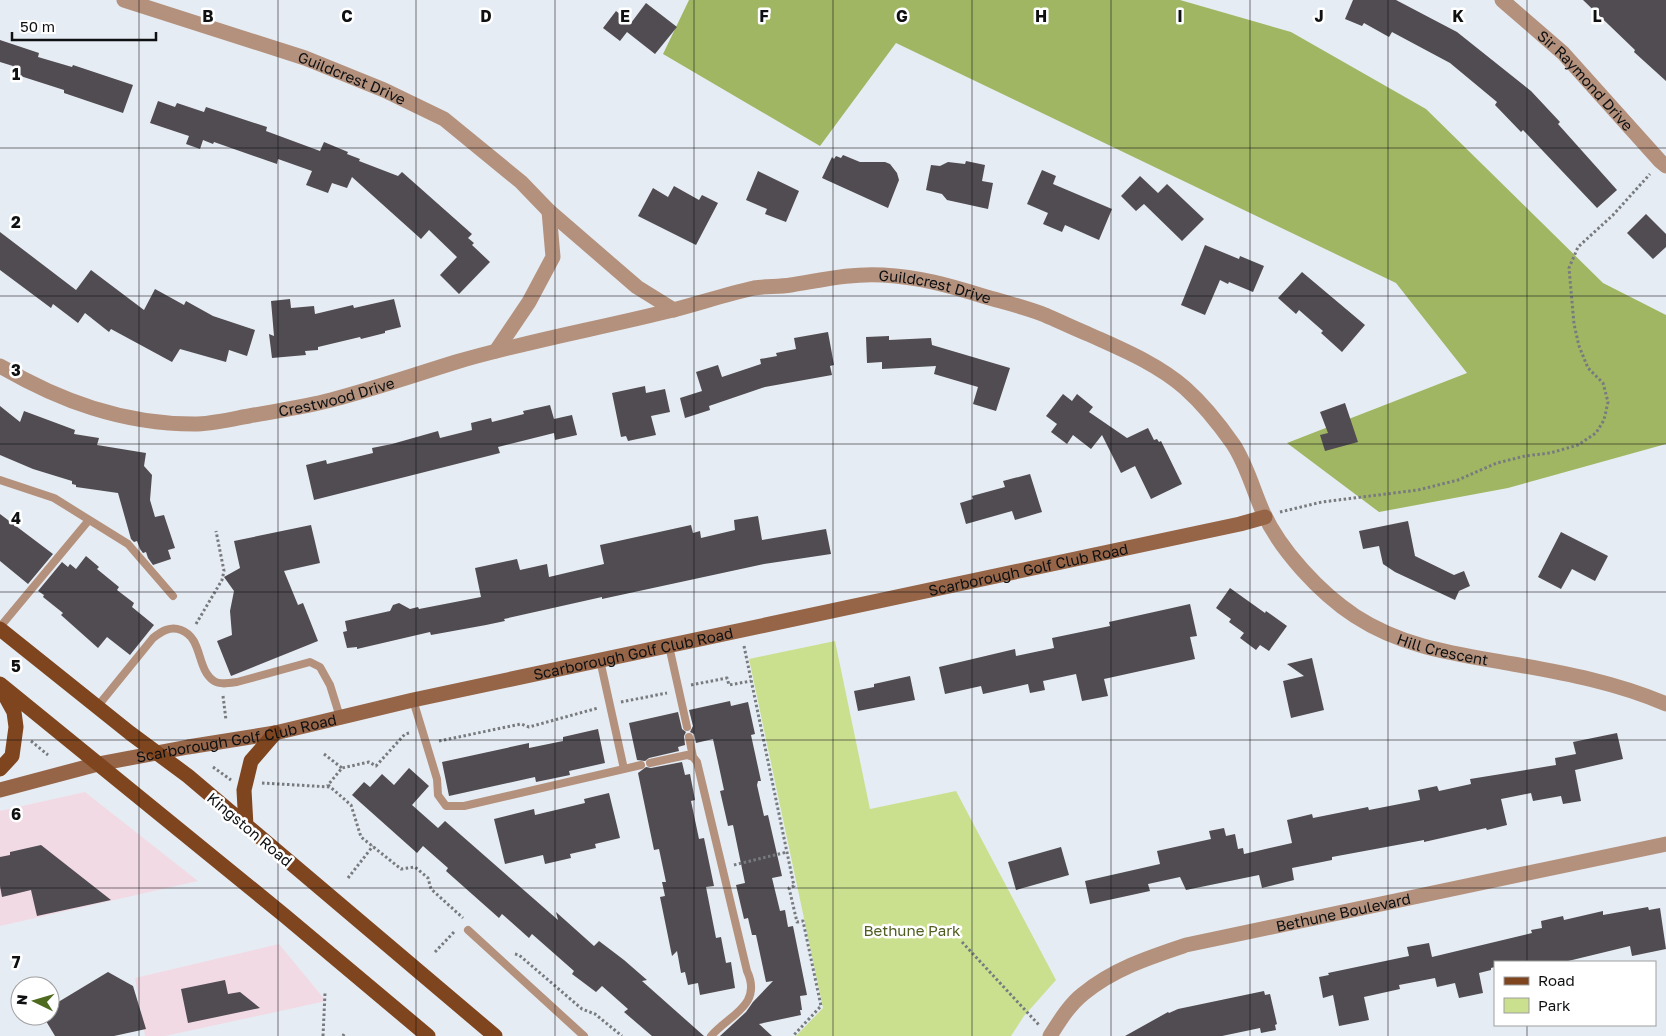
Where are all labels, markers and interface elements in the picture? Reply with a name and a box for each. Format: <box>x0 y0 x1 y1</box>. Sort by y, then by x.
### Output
text: B <box>202 6 214 26</box>
text: C <box>341 6 353 26</box>
text: D <box>480 6 492 26</box>
text: E <box>620 6 630 26</box>
text: F <box>759 6 769 26</box>
text: G <box>896 6 908 26</box>
text: H <box>1035 6 1047 26</box>
text: I <box>1177 6 1183 26</box>
text: J <box>1314 6 1324 26</box>
text: K <box>1452 6 1464 26</box>
text: L <box>1592 6 1602 26</box>
scale bar <box>12 10 156 42</box>
text: 50 m <box>20 17 55 35</box>
street label: Sir Raymond Drive <box>1534 26 1637 134</box>
street label: Guildcrest Drive <box>296 47 409 108</box>
text: 1 <box>12 64 20 84</box>
text: 2 <box>11 212 21 232</box>
street label: Guildcrest Drive <box>878 266 994 307</box>
text: 3 <box>11 360 21 380</box>
street label: Crestwood Drive <box>277 373 397 420</box>
text: 4 <box>11 508 21 528</box>
street label: Scarborough Golf Club Road <box>927 539 1130 599</box>
street label: Scarborough Golf Club Road <box>532 623 735 683</box>
street label: Hill Crescent <box>1395 629 1490 669</box>
text: 5 <box>11 656 21 676</box>
street label: Scarborough Golf Club Road <box>134 710 338 766</box>
street label: Kingston Road <box>204 788 296 870</box>
text: 6 <box>11 804 21 824</box>
street label: Bethune Boulevard <box>1274 889 1412 935</box>
park label: Bethune Park <box>863 921 961 939</box>
text: 7 <box>12 952 21 972</box>
legend <box>1494 961 1656 1026</box>
text: Road <box>1538 971 1575 989</box>
north arrow <box>10 976 60 1026</box>
text: N <box>13 994 30 1006</box>
text: Park <box>1538 996 1571 1014</box>

